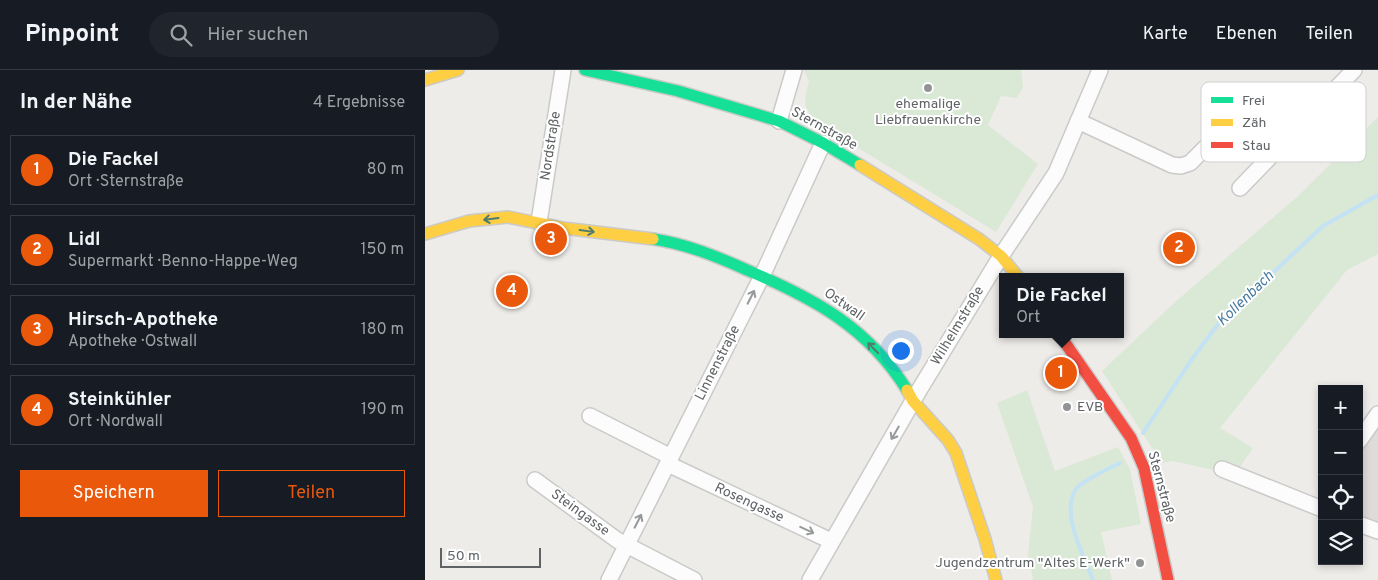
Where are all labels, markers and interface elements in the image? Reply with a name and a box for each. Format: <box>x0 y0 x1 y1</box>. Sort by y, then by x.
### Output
search box <box>149 12 499 57</box>
text: Pinpoint <box>25 20 119 50</box>
icon: search <box>167 21 195 49</box>
text: Hier suchen <box>207 23 308 47</box>
text: Karte <box>1143 23 1188 46</box>
text: Ebenen <box>1216 23 1277 46</box>
text: Teilen <box>1305 23 1353 46</box>
marker: ehemalige Liebfrauenkirche <box>922 82 934 94</box>
legend <box>1201 82 1366 162</box>
text: In der Nähe <box>20 89 132 116</box>
text: 4 Ergebnisse <box>313 93 405 113</box>
text: Frei <box>1242 93 1265 110</box>
place label: ehemalige Liebfrauenkirche <box>875 96 981 129</box>
street label: Sternstraße <box>788 104 860 154</box>
street label: Nordstraße <box>537 110 565 182</box>
text: Zäh <box>1242 115 1266 132</box>
text: Stau <box>1242 138 1271 155</box>
text: Die Fackel <box>68 148 159 172</box>
text: 1 <box>34 160 40 180</box>
text: 80 m <box>367 160 404 180</box>
text: Ort · Sternstraße <box>68 172 184 192</box>
one-way arrow <box>483 214 499 224</box>
pin: 3 <box>535 220 567 258</box>
one-way arrow <box>578 227 594 237</box>
text: Lidl <box>68 228 101 252</box>
pin: 2 <box>1163 229 1195 267</box>
text: 2 <box>32 240 42 260</box>
text: 150 m <box>361 240 404 260</box>
text: Supermarkt · Benno-Happe-Weg <box>68 252 298 272</box>
water label: Kollenbach <box>1213 267 1279 331</box>
pin: 4 <box>496 272 528 310</box>
popup <box>999 273 1124 338</box>
street label: Wilhelmstraße <box>928 283 988 369</box>
text: Die Fackel <box>1016 284 1107 308</box>
street label: Ostwall <box>820 285 868 325</box>
one-way arrow <box>746 290 756 305</box>
text: Hirsch-Apotheke <box>68 308 218 332</box>
text: Ort <box>1016 308 1040 328</box>
text: 3 <box>32 320 42 340</box>
text: 180 m <box>361 320 404 340</box>
street label: Linnenstraße <box>692 323 744 403</box>
text: Apotheke · Ostwall <box>68 332 197 352</box>
your location <box>888 338 914 364</box>
one-way arrow <box>867 342 880 354</box>
pin: 1 <box>1045 354 1077 392</box>
map controls <box>1318 385 1363 565</box>
button: + <box>1318 385 1363 430</box>
text: Steinkühler <box>68 388 171 412</box>
place label: EVB <box>1077 399 1103 416</box>
text: 4 <box>32 400 42 420</box>
text: 190 m <box>361 400 404 420</box>
marker: EVB <box>1061 401 1073 413</box>
text: Ort · Nordwall <box>68 412 163 432</box>
one-way arrow <box>889 425 899 439</box>
button: − <box>1318 430 1363 475</box>
street label: Sternstraße <box>1143 449 1179 525</box>
button: Speichern <box>20 470 208 517</box>
button: Teilen <box>218 470 405 517</box>
button: locate <box>1318 475 1363 520</box>
street label: Rosengasse <box>712 480 786 526</box>
street label: Steingasse <box>547 486 613 540</box>
one-way arrow <box>633 513 643 528</box>
button: layers <box>1318 520 1363 565</box>
one-way arrow <box>799 526 814 535</box>
scale bar <box>440 545 541 568</box>
text: 50 m <box>447 548 480 565</box>
place label: Jugendzentrum "Altes E-Werk" <box>935 555 1130 572</box>
marker: Jugendzentrum "Altes E-Werk" <box>1134 557 1146 569</box>

